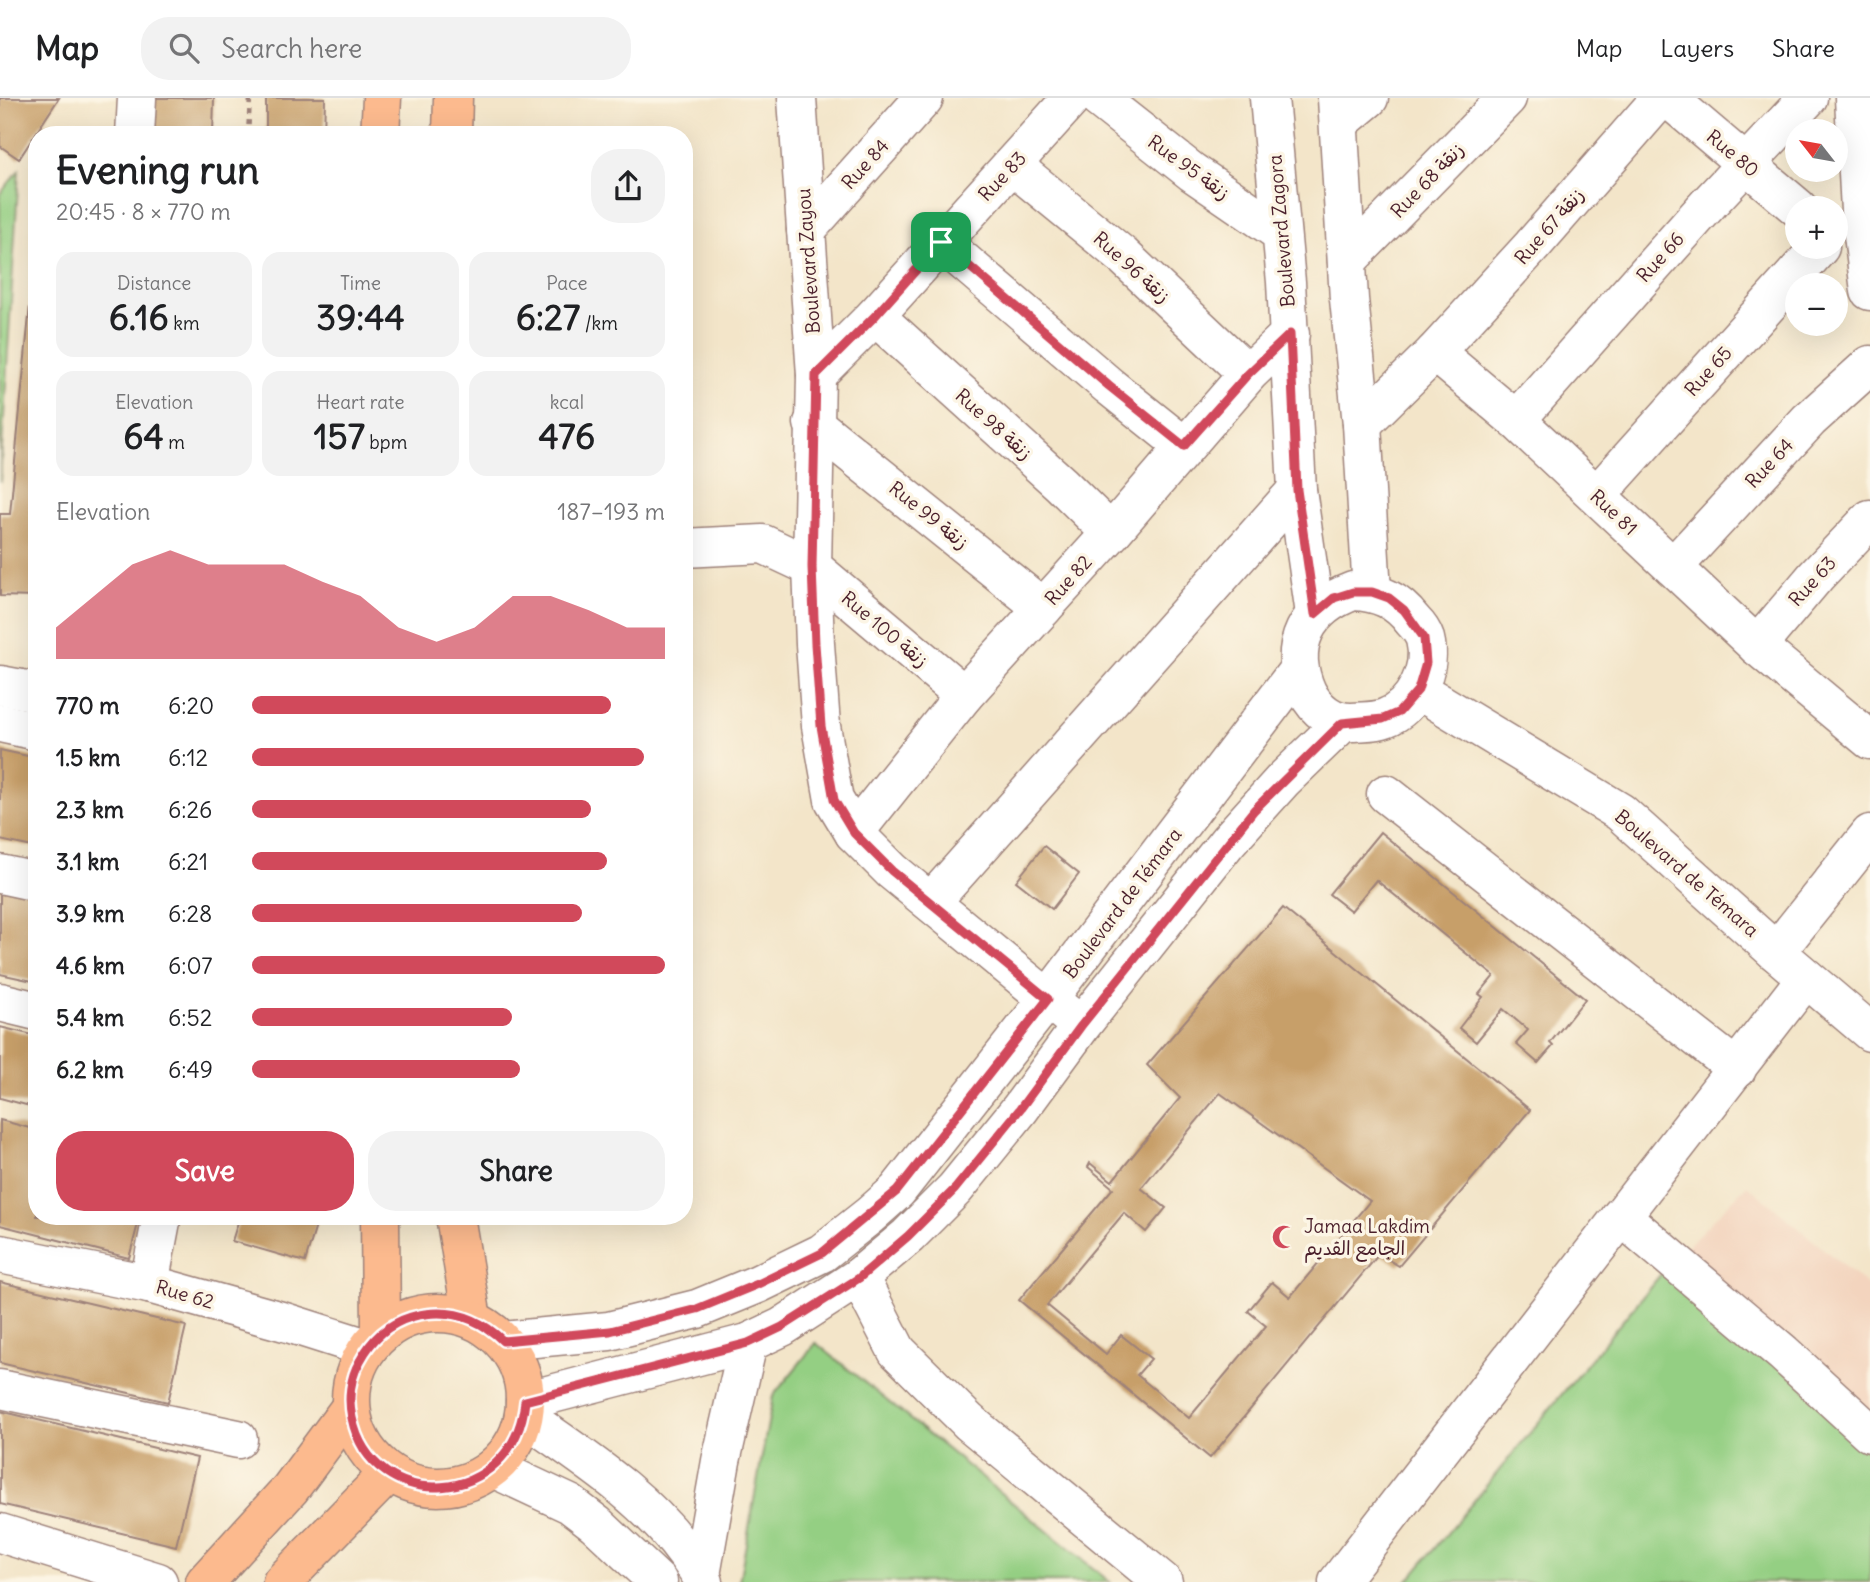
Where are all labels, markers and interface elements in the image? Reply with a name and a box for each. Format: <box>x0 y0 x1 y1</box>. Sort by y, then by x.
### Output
search box <box>141 17 631 80</box>
text: Map <box>35 27 99 69</box>
icon: search <box>165 29 203 67</box>
text: Search here <box>221 32 362 65</box>
text: Map <box>1576 33 1622 63</box>
text: Layers <box>1660 33 1734 63</box>
text: Share <box>1772 33 1835 63</box>
north arrow <box>1785 119 1848 182</box>
map controls <box>1785 119 1848 336</box>
street label: Rue 80 <box>1702 124 1764 182</box>
street label: Rue 95 زنقة <box>1143 129 1235 205</box>
street label: Rue 84 <box>836 134 894 194</box>
street label: Rue 68 زنقة <box>1385 137 1469 223</box>
street label: Rue 83 <box>973 146 1031 206</box>
text: Evening run <box>56 147 259 194</box>
button: share <box>591 149 665 223</box>
street label: Boulevard Zagora <box>1262 154 1300 308</box>
street label: Rue 67 زنقة <box>1509 183 1589 269</box>
street label: Boulevard Zayou <box>791 187 825 335</box>
button: + <box>1785 196 1848 259</box>
text: 20:45 · 8 × 770 m <box>56 197 231 226</box>
pin <box>911 212 971 272</box>
icon: arrive <box>922 223 960 261</box>
street label: Rue 96 زنقة <box>1089 226 1175 308</box>
street label: Rue 66 <box>1631 227 1689 287</box>
text: Distance <box>117 271 191 295</box>
text: Time <box>340 271 381 295</box>
text: Pace <box>546 271 587 295</box>
button: − <box>1785 273 1848 336</box>
text: 6.16 <box>109 295 169 339</box>
text: 39:44 <box>316 295 405 339</box>
text: 6:27 <box>516 295 580 339</box>
text: km <box>169 311 200 335</box>
text: /km <box>580 311 618 335</box>
street label: Rue 65 <box>1679 341 1737 401</box>
street label: Rue 98 زنقة <box>951 383 1037 465</box>
text: Elevation <box>115 390 193 414</box>
text: Heart rate <box>316 390 405 414</box>
text: kcal <box>550 390 584 414</box>
text: 64 <box>123 414 164 458</box>
text: 157 <box>314 414 365 458</box>
text: 476 <box>538 414 595 458</box>
text: m <box>164 430 185 454</box>
text: bpm <box>365 430 407 454</box>
street label: Rue 64 <box>1740 433 1798 493</box>
street label: Rue 99 زنقة <box>884 476 974 554</box>
street label: Rue 81 <box>1585 484 1643 540</box>
text: Elevation <box>56 497 150 526</box>
text: 187–193 m <box>557 497 665 526</box>
street label: Rue 82 <box>1039 550 1097 610</box>
street label: Rue 63 <box>1783 551 1841 611</box>
street label: Rue 100 زنقة <box>837 586 933 672</box>
text: 770 m <box>56 691 119 720</box>
text: 6:20 <box>168 691 214 720</box>
text: 1.5 km <box>56 743 121 772</box>
text: 6:12 <box>168 743 208 772</box>
text: 2.3 km <box>56 795 124 824</box>
text: 6:26 <box>168 795 212 824</box>
street label: Boulevard de Témara <box>1610 804 1764 942</box>
street label: Boulevard de Témara <box>1057 823 1187 983</box>
text: 3.1 km <box>56 847 119 876</box>
text: 6:21 <box>168 847 208 876</box>
text: 3.9 km <box>56 899 124 928</box>
text: 6:28 <box>168 899 212 928</box>
text: 4.6 km <box>56 951 125 980</box>
text: 6:07 <box>168 951 213 980</box>
text: 5.4 km <box>56 1003 124 1032</box>
text: 6:52 <box>168 1003 212 1032</box>
text: 6.2 km <box>56 1055 124 1084</box>
text: 6:49 <box>168 1055 213 1084</box>
button: Save <box>56 1131 354 1211</box>
button: Share <box>368 1131 665 1211</box>
place label: Jamaa Lakdim الجامع القديم <box>1304 1214 1430 1263</box>
mosque icon: Jamaa Lakdim الجامع القديم <box>1270 1223 1298 1251</box>
street label: Rue 62 <box>153 1274 217 1314</box>

